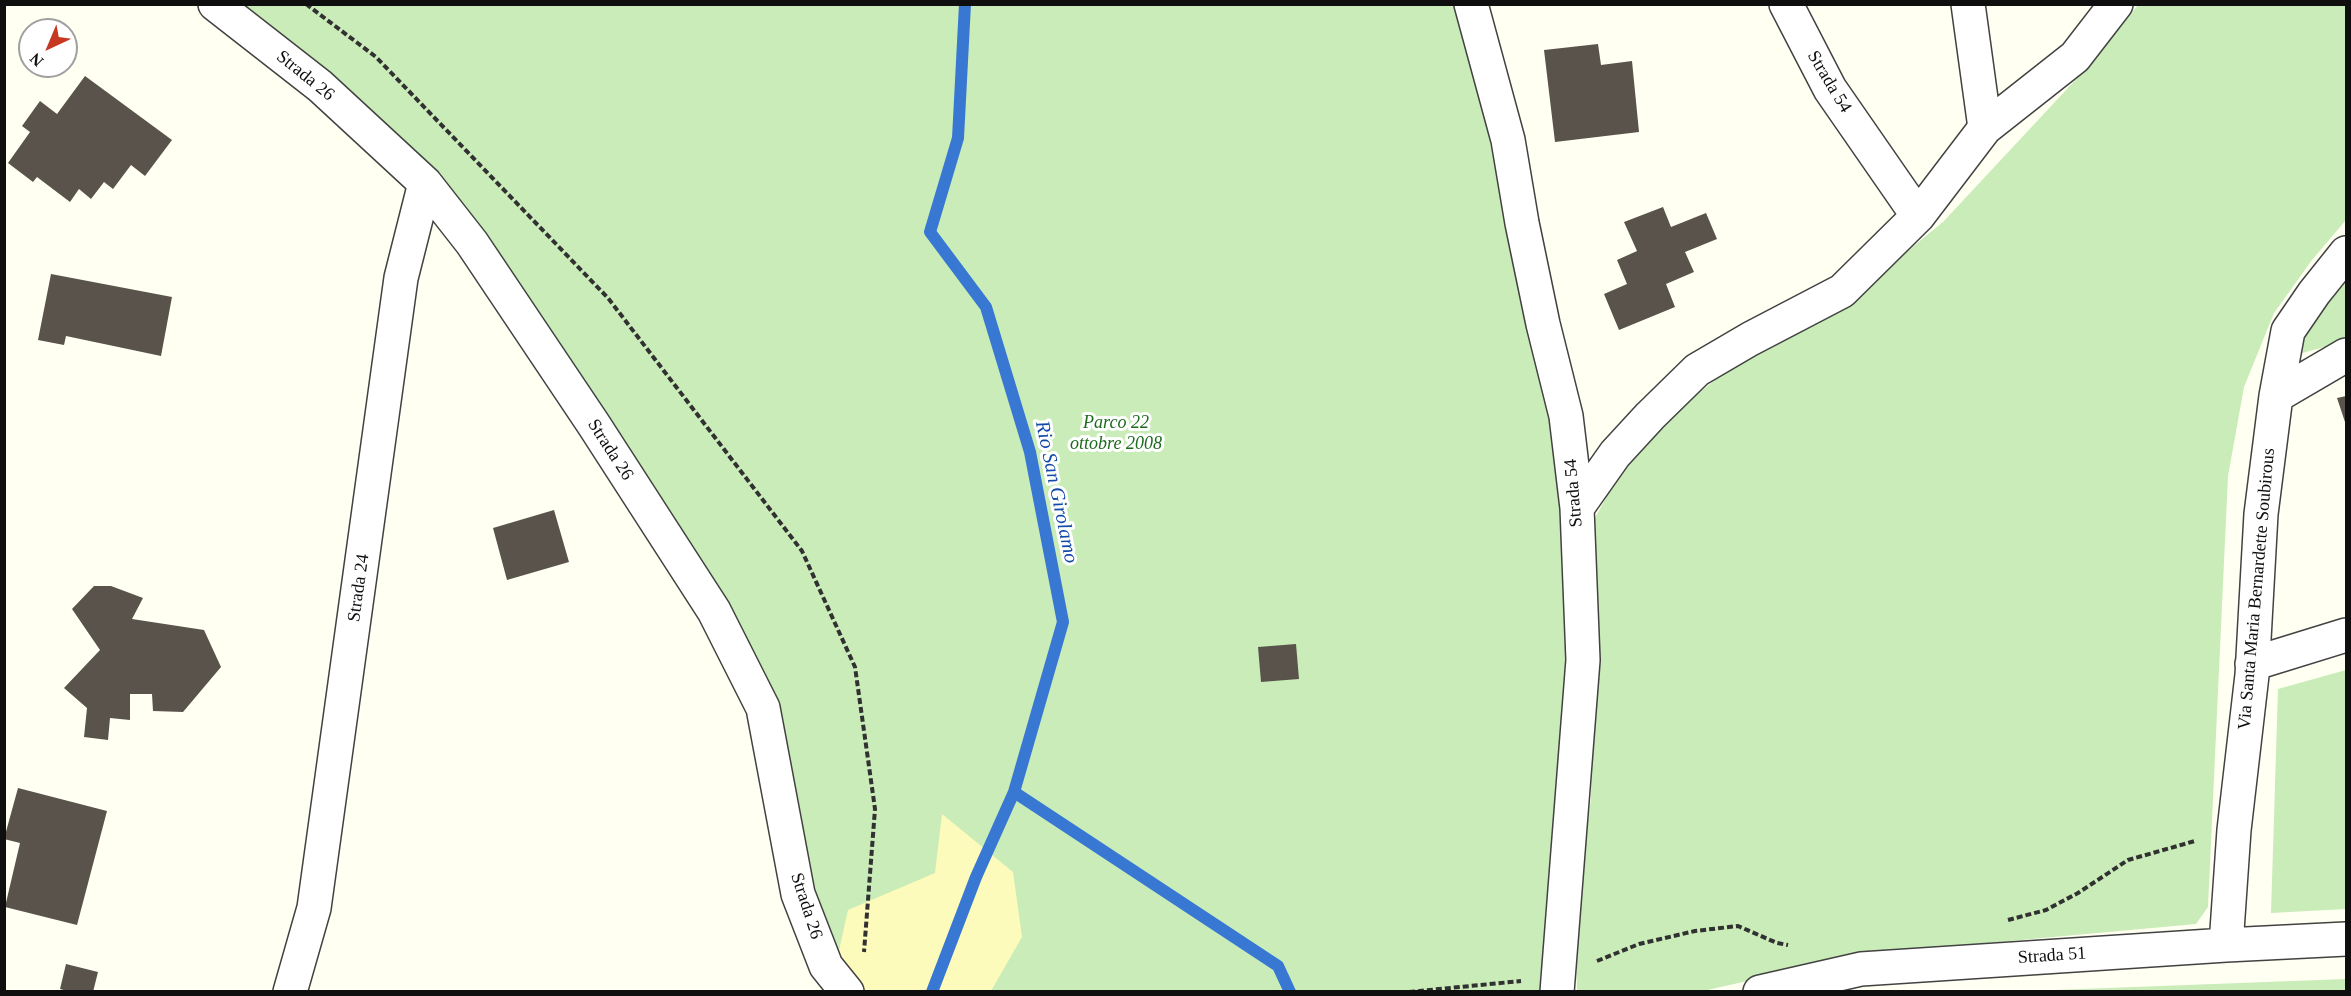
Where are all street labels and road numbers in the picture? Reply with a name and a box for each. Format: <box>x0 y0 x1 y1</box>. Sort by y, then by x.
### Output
street label: Strada 26 <box>272 46 338 106</box>
street label: Strada 54 <box>1802 47 1856 117</box>
street label: Strada 26 <box>582 415 638 485</box>
street label: Via Santa Maria Bernardette Soubirous <box>2234 447 2280 731</box>
street label: Strada 54 <box>1560 458 1588 528</box>
street label: Strada 24 <box>344 553 374 623</box>
street label: Strada 26 <box>785 870 827 942</box>
street label: Strada 51 <box>2017 943 2087 969</box>

